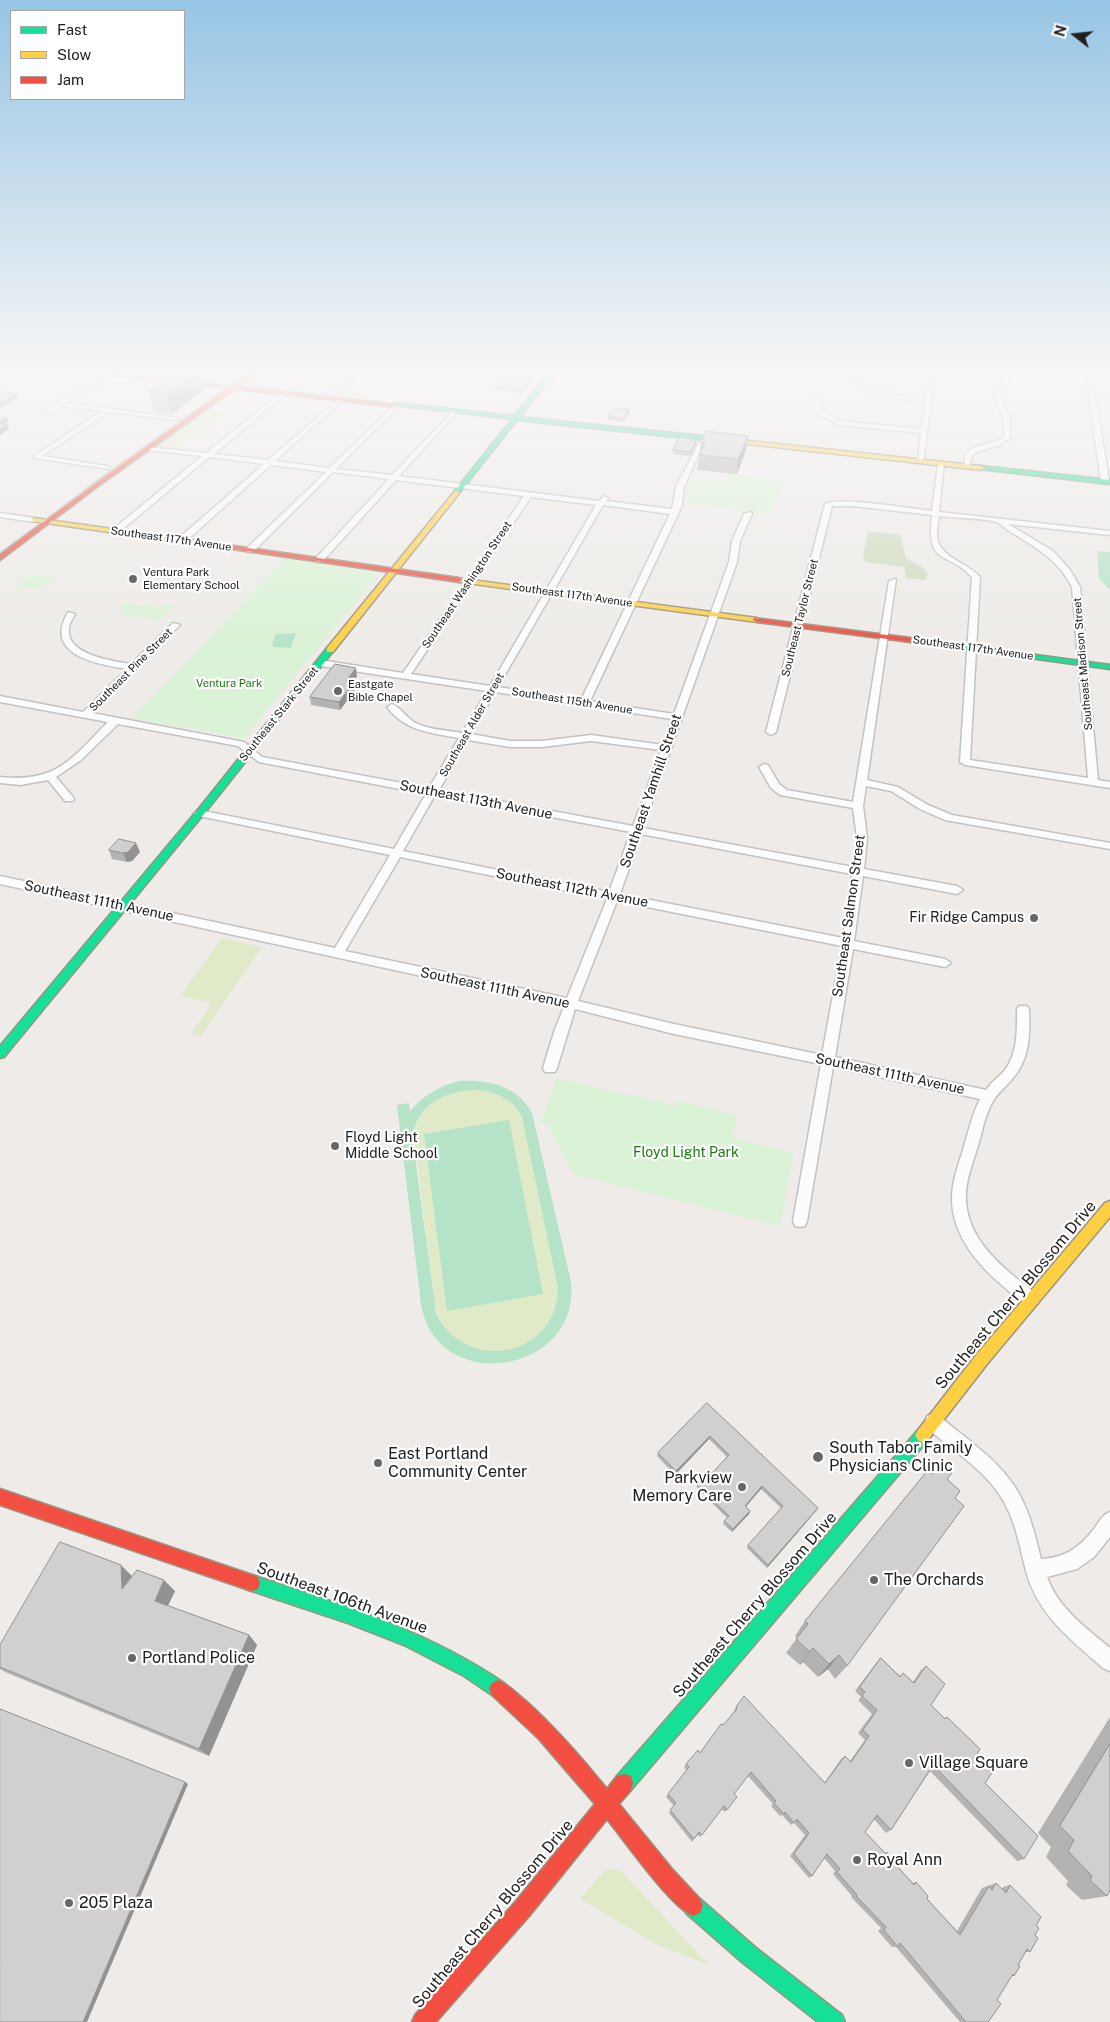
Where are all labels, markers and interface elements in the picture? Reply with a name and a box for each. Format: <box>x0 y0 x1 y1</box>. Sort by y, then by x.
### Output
legend <box>10 10 185 100</box>
north arrow <box>1050 10 1100 60</box>
text: Fast <box>57 21 87 38</box>
text: N <box>1051 23 1070 38</box>
text: Slow <box>57 46 91 63</box>
text: Jam <box>57 71 84 88</box>
street label: Southeast Washington Street <box>419 519 515 651</box>
street label: Southeast 117th Avenue <box>110 524 232 554</box>
street label: Southeast Taylor Street <box>779 558 821 678</box>
place label: Ventura Park Elementary School <box>143 566 240 592</box>
marker: Ventura Park Elementary School <box>127 573 139 585</box>
street label: Southeast 117th Avenue <box>511 580 633 610</box>
street label: Southeast Madison Street <box>1071 597 1095 731</box>
street label: Southeast Pine Street <box>87 626 175 714</box>
street label: Southeast 117th Avenue <box>912 633 1034 663</box>
street label: Southeast Stark Street <box>237 664 321 764</box>
street label: Southeast Alder Street <box>437 671 507 779</box>
park label: Ventura Park <box>196 677 262 691</box>
place label: Eastgate Bible Chapel <box>348 678 413 704</box>
marker: Eastgate Bible Chapel <box>332 685 344 697</box>
street label: Southeast 115th Avenue <box>511 685 633 717</box>
street label: Southeast Yamhill Street <box>617 712 685 870</box>
street label: Southeast 113th Avenue <box>398 777 554 823</box>
street label: Southeast Salmon Street <box>829 834 869 998</box>
street label: Southeast 112th Avenue <box>494 865 650 911</box>
street label: Southeast 111th Avenue <box>23 877 175 925</box>
place label: Fir Ridge Campus <box>909 910 1024 926</box>
marker: Fir Ridge Campus <box>1028 912 1040 924</box>
street label: Southeast 111th Avenue <box>419 964 571 1012</box>
street label: Southeast 111th Avenue <box>814 1050 966 1098</box>
place label: Floyd Light Middle School <box>345 1130 438 1162</box>
marker: Floyd Light Middle School <box>329 1140 341 1152</box>
park label: Floyd Light Park <box>633 1145 739 1161</box>
street label: Southeast Cherry Blossom Drive <box>931 1197 1101 1393</box>
place label: South Tabor Family Physicians Clinic <box>829 1438 973 1476</box>
place label: East Portland Community Center <box>388 1444 527 1482</box>
marker: South Tabor Family Physicians Clinic <box>811 1450 825 1464</box>
marker: East Portland Community Center <box>372 1457 384 1469</box>
place label: Parkview Memory Care <box>632 1468 732 1506</box>
marker: Parkview Memory Care <box>736 1481 748 1493</box>
street label: Southeast Cherry Blossom Drive <box>669 1508 841 1702</box>
street label: Southeast 106th Avenue <box>254 1558 430 1638</box>
place label: The Orchards <box>884 1570 984 1590</box>
marker: The Orchards <box>868 1574 880 1586</box>
place label: Portland Police <box>142 1648 255 1668</box>
marker: Portland Police <box>126 1652 138 1664</box>
place label: Village Square <box>919 1753 1028 1773</box>
marker: Village Square <box>903 1757 915 1769</box>
street label: Southeast Cherry Blossom Drive <box>408 1816 578 2012</box>
place label: Royal Ann <box>867 1850 942 1870</box>
marker: Royal Ann <box>851 1854 863 1866</box>
place label: 205 Plaza <box>79 1893 153 1913</box>
marker: 205 Plaza <box>63 1897 75 1909</box>

